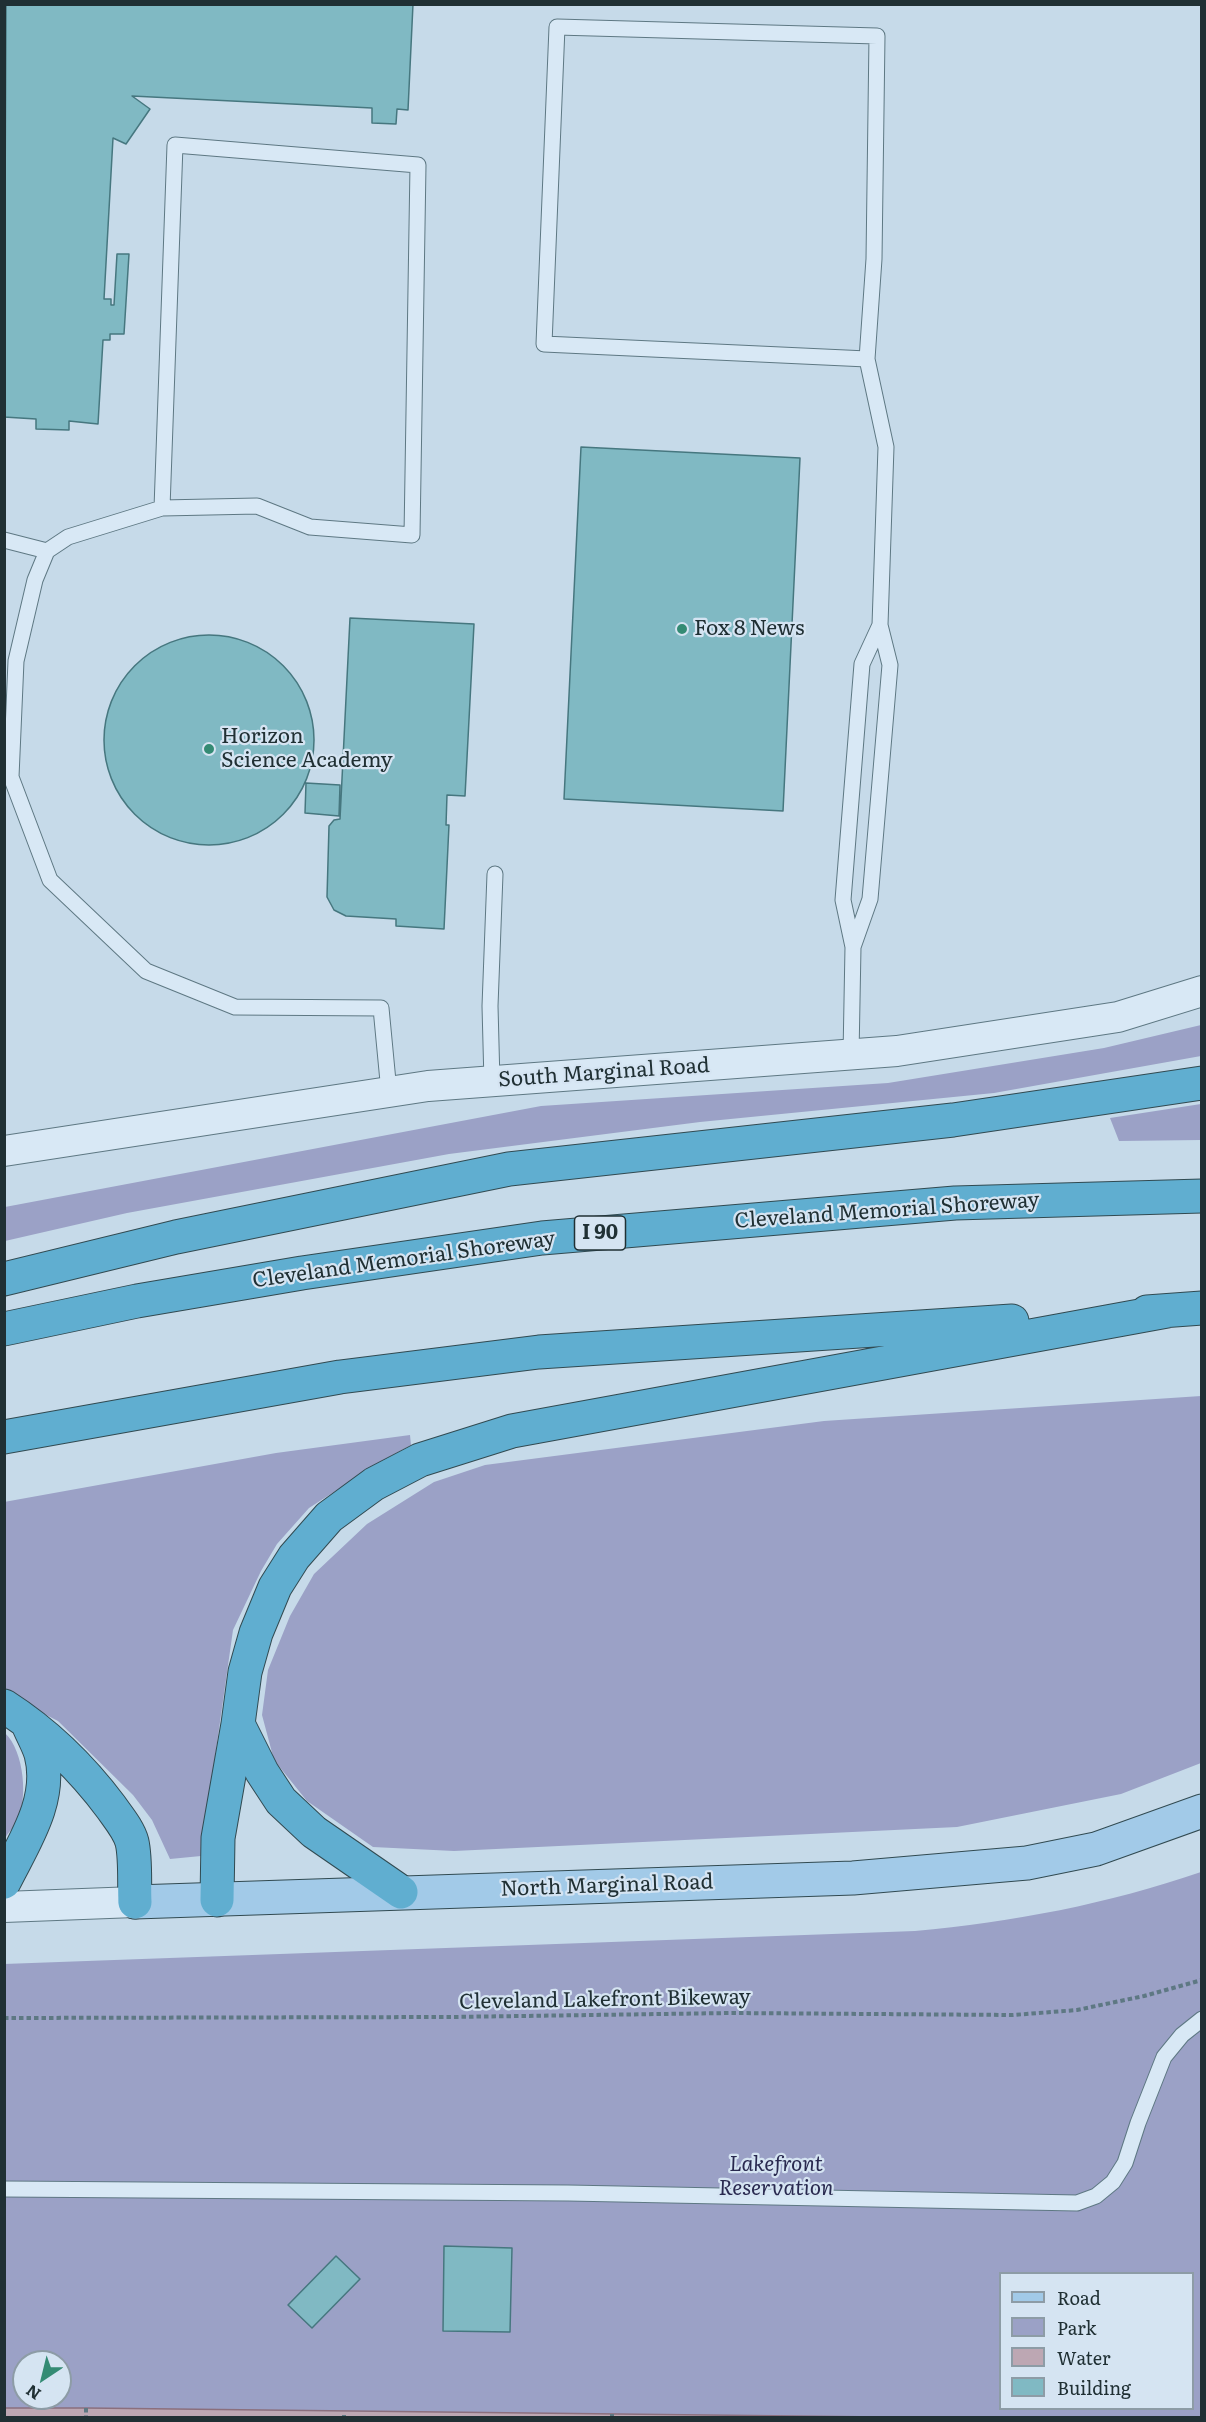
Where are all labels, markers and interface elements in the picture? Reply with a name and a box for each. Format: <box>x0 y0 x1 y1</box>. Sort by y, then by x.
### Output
place label: Fox 8 News <box>694 616 804 642</box>
marker: Fox 8 News <box>675 622 689 636</box>
place label: Horizon Science Academy <box>221 724 393 774</box>
marker: Horizon Science Academy <box>202 742 216 756</box>
street label: South Marginal Road <box>497 1053 711 1093</box>
street label: Cleveland Memorial Shoreway <box>734 1188 1040 1234</box>
road number: I 90 <box>574 1216 626 1250</box>
street label: Cleveland Memorial Shoreway <box>251 1226 557 1294</box>
street label: North Marginal Road <box>500 1870 714 1902</box>
street label: Cleveland Lakefront Bikeway <box>459 1985 751 2015</box>
park label: Lakefront Reservation <box>718 2152 834 2202</box>
legend <box>999 2272 1194 2410</box>
text: Road <box>1057 2284 1101 2311</box>
text: Park <box>1057 2314 1096 2341</box>
text: Water <box>1057 2344 1110 2371</box>
north arrow <box>12 2350 72 2410</box>
text: Building <box>1057 2374 1131 2401</box>
text: N <box>20 2379 45 2407</box>

